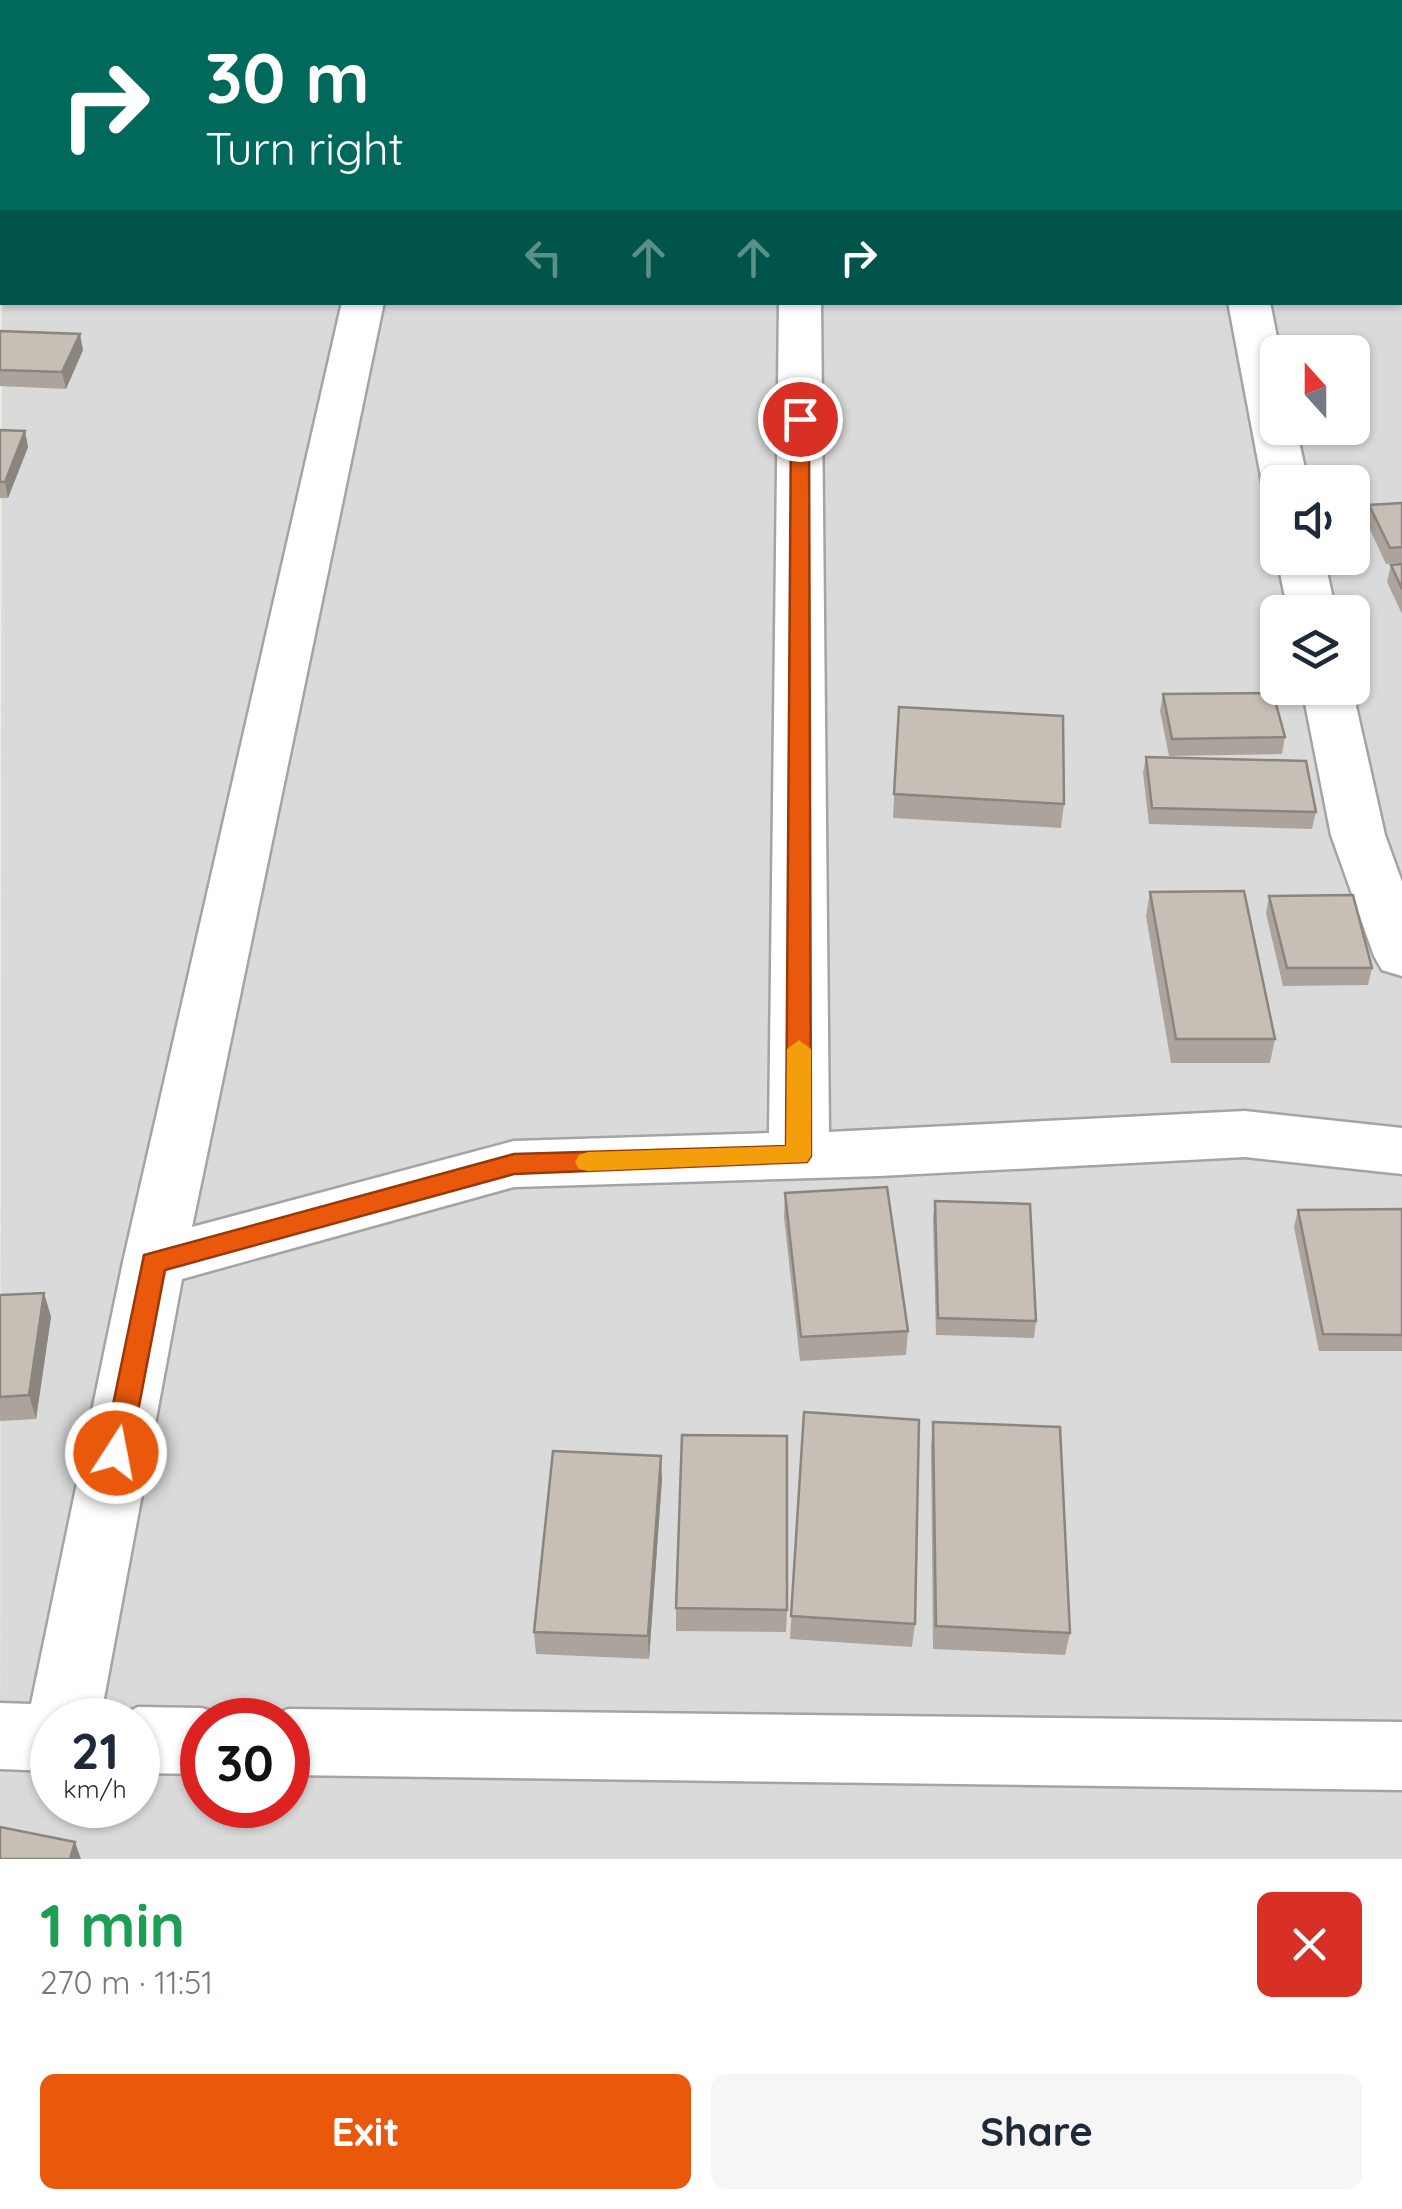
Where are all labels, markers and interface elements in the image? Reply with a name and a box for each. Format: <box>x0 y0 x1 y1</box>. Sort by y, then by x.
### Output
text: 30 m <box>205 33 370 121</box>
icon: right <box>40 40 170 170</box>
text: Turn right <box>205 120 404 176</box>
icon: left <box>516 230 571 285</box>
icon: ahead <box>621 230 676 285</box>
icon: ahead <box>726 230 781 285</box>
icon: right <box>831 230 886 285</box>
north arrow <box>1260 335 1370 445</box>
map controls <box>1260 335 1370 705</box>
pin <box>758 377 843 462</box>
icon: arrive <box>773 392 828 447</box>
button: sound <box>1260 465 1370 575</box>
button: layers <box>1260 595 1370 705</box>
position arrow <box>64 1401 168 1505</box>
speed limit sign: 30 <box>180 1698 310 1828</box>
text: 21 <box>71 1719 119 1782</box>
text: km/h <box>63 1773 127 1804</box>
text: 1 min <box>40 1887 185 1962</box>
button: close <box>1257 1892 1362 1997</box>
text: 270 m · 11:51 <box>40 1962 213 2002</box>
button: Exit <box>40 2074 691 2189</box>
button: Share <box>711 2074 1362 2189</box>

